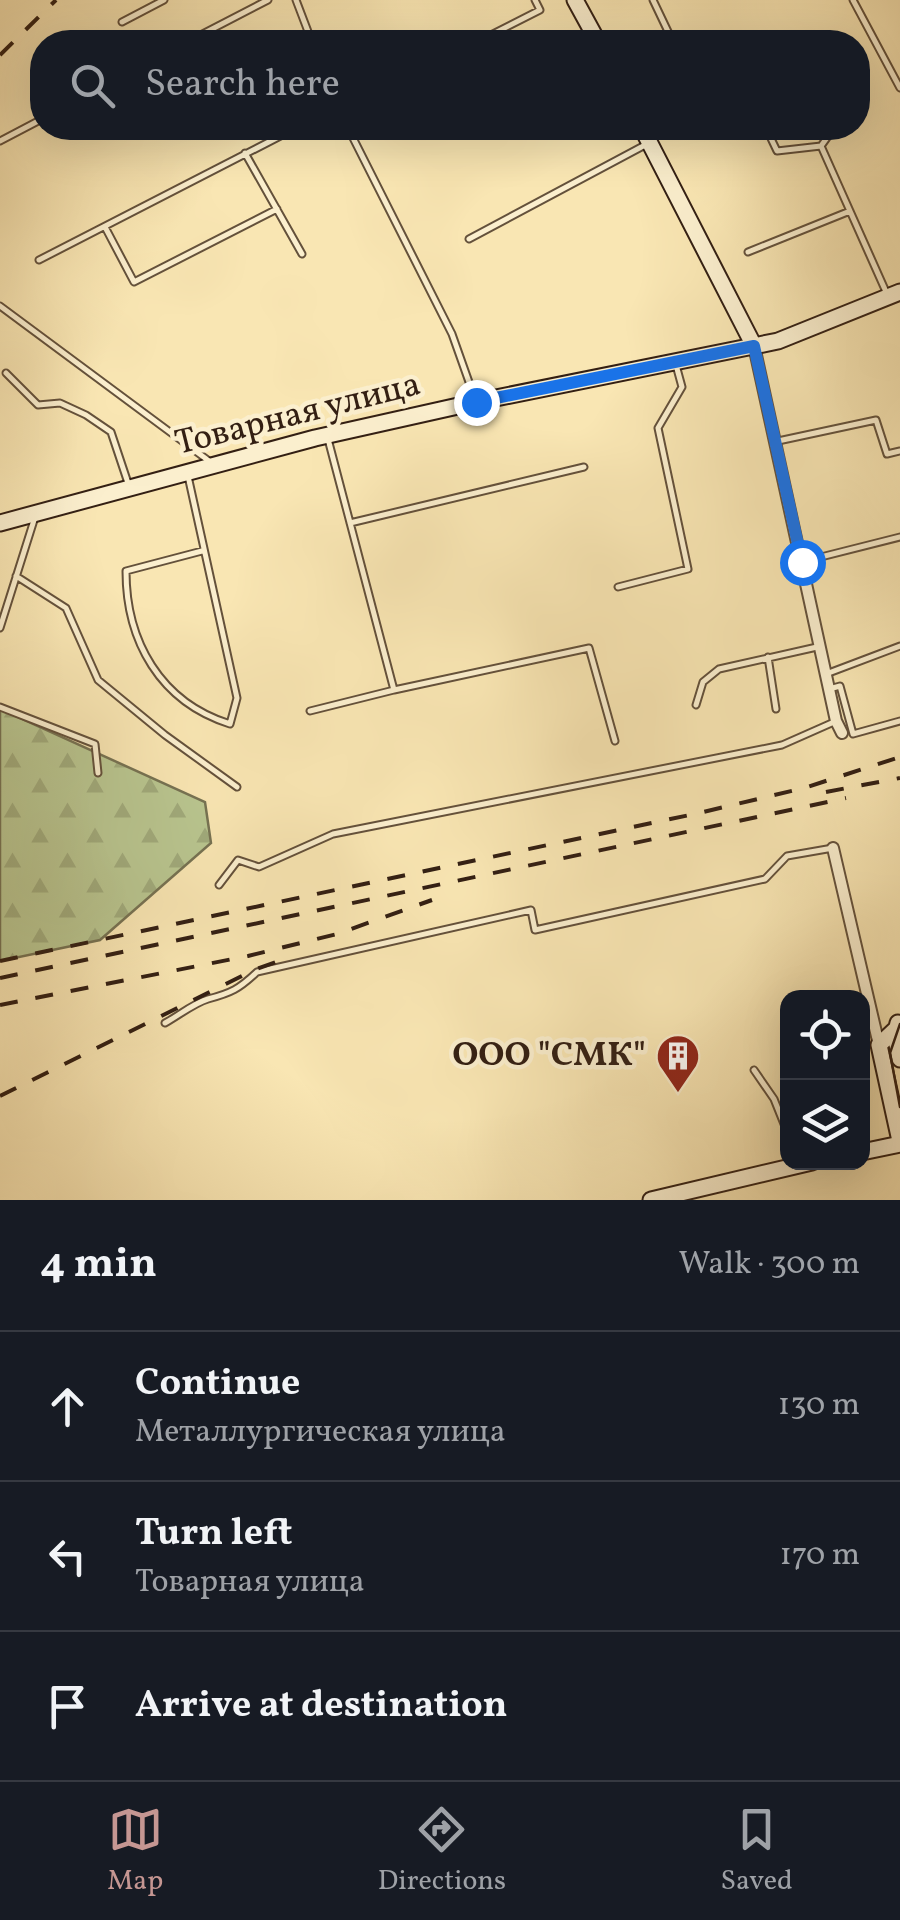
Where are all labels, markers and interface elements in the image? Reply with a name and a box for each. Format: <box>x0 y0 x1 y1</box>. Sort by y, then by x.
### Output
search box <box>30 30 870 140</box>
icon: search <box>65 58 120 113</box>
text: Search here <box>145 59 340 112</box>
street label: Товарная улица <box>170 361 426 469</box>
route end <box>454 380 500 426</box>
route start <box>780 540 826 586</box>
map controls <box>780 990 870 1170</box>
button: locate <box>780 990 870 1080</box>
place label: ООО "СМК" <box>452 1032 646 1080</box>
building icon: ООО "СМК" <box>655 1033 701 1094</box>
button: layers <box>780 1080 870 1170</box>
text: 4 min <box>40 1236 157 1295</box>
text: Walk · 300 m <box>679 1243 860 1287</box>
text: Continue <box>135 1358 300 1411</box>
icon: ahead <box>40 1379 95 1434</box>
text: 130 m <box>778 1384 860 1428</box>
text: Металлургическая улица <box>135 1411 506 1455</box>
text: Turn left <box>135 1508 292 1561</box>
icon: left <box>40 1529 95 1584</box>
text: 170 m <box>779 1534 860 1578</box>
text: Товарная улица <box>135 1561 365 1605</box>
icon: arrive <box>40 1679 95 1734</box>
text: Arrive at destination <box>135 1680 508 1733</box>
tab: Map <box>107 1802 163 1901</box>
tab: Directions <box>378 1802 506 1901</box>
tab: Saved <box>721 1802 793 1901</box>

